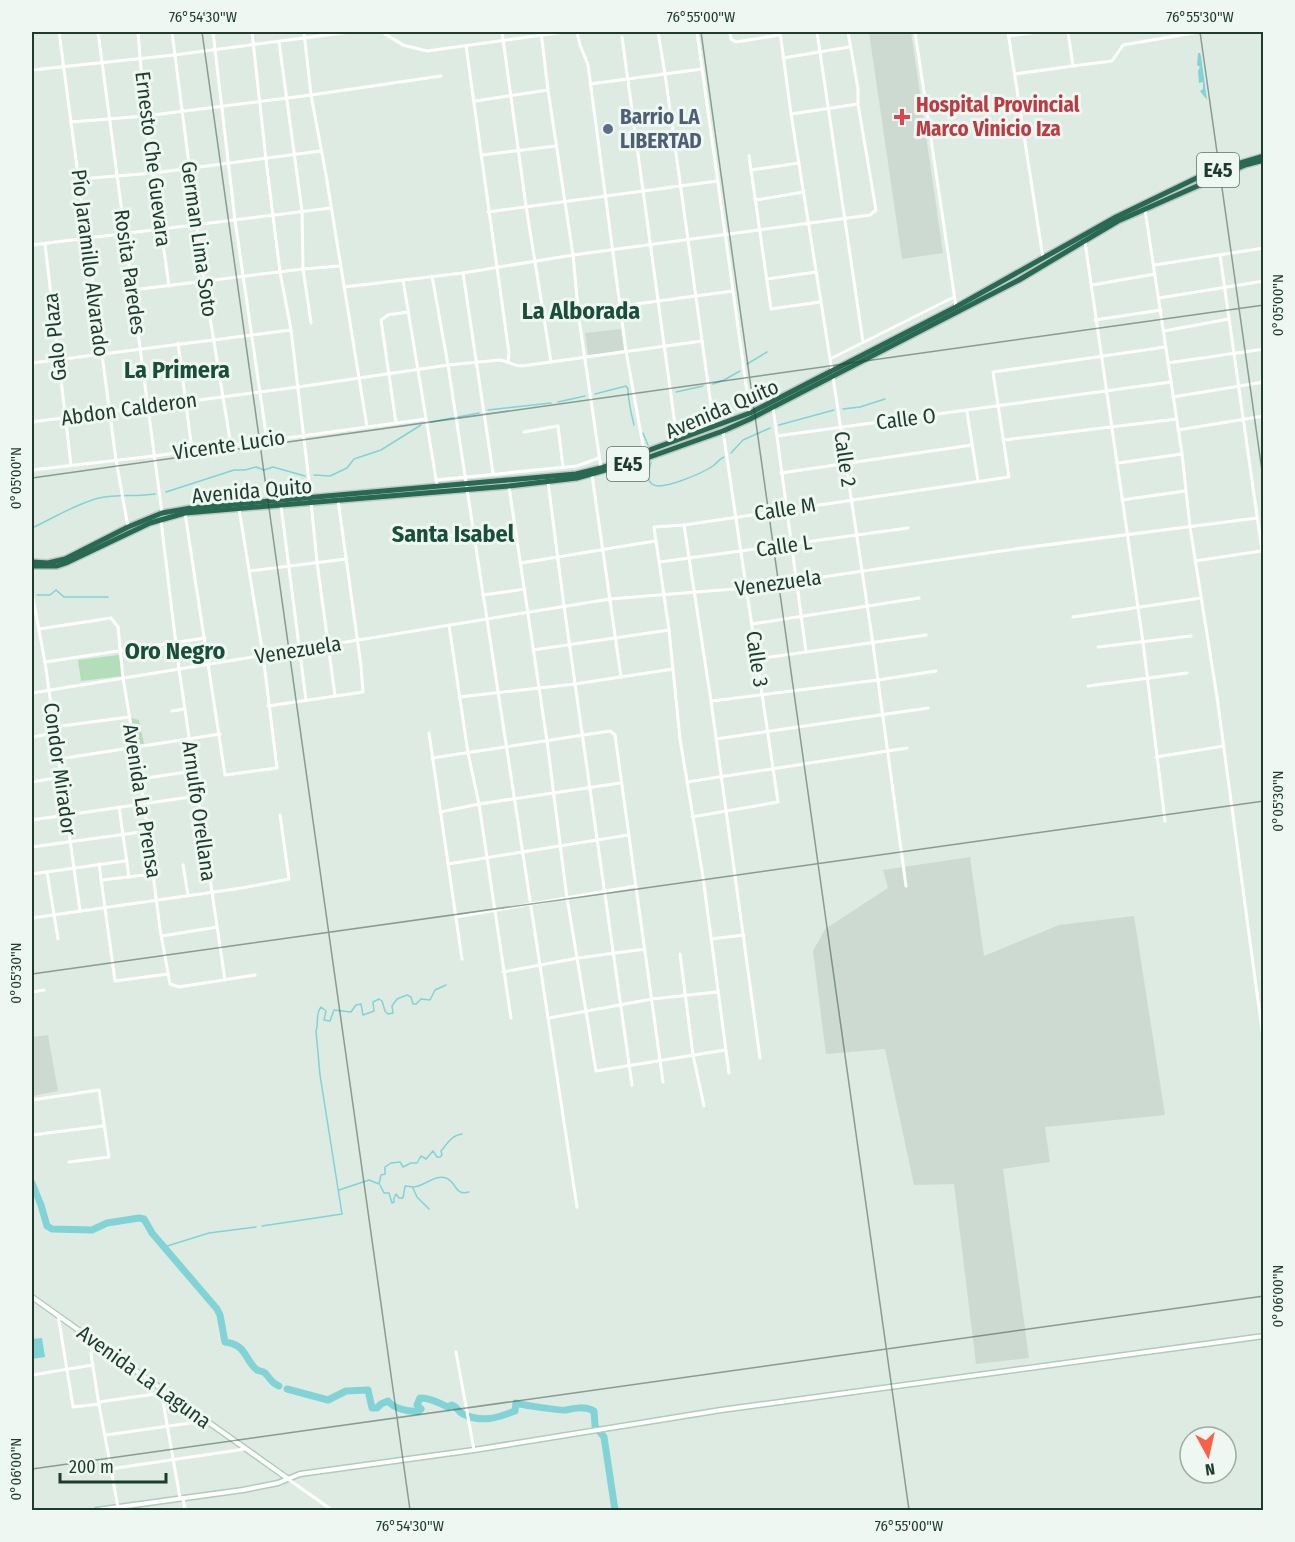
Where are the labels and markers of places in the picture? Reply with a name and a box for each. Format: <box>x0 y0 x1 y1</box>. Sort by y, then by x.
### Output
place label: Hospital Provincial Marco Vinicio Iza <box>916 92 1080 142</box>
place label: Barrio LA LIBERTAD <box>620 104 702 154</box>
marker: Hospital Provincial Marco Vinicio Iza <box>893 108 911 126</box>
marker: Barrio LA LIBERTAD <box>601 122 615 136</box>

